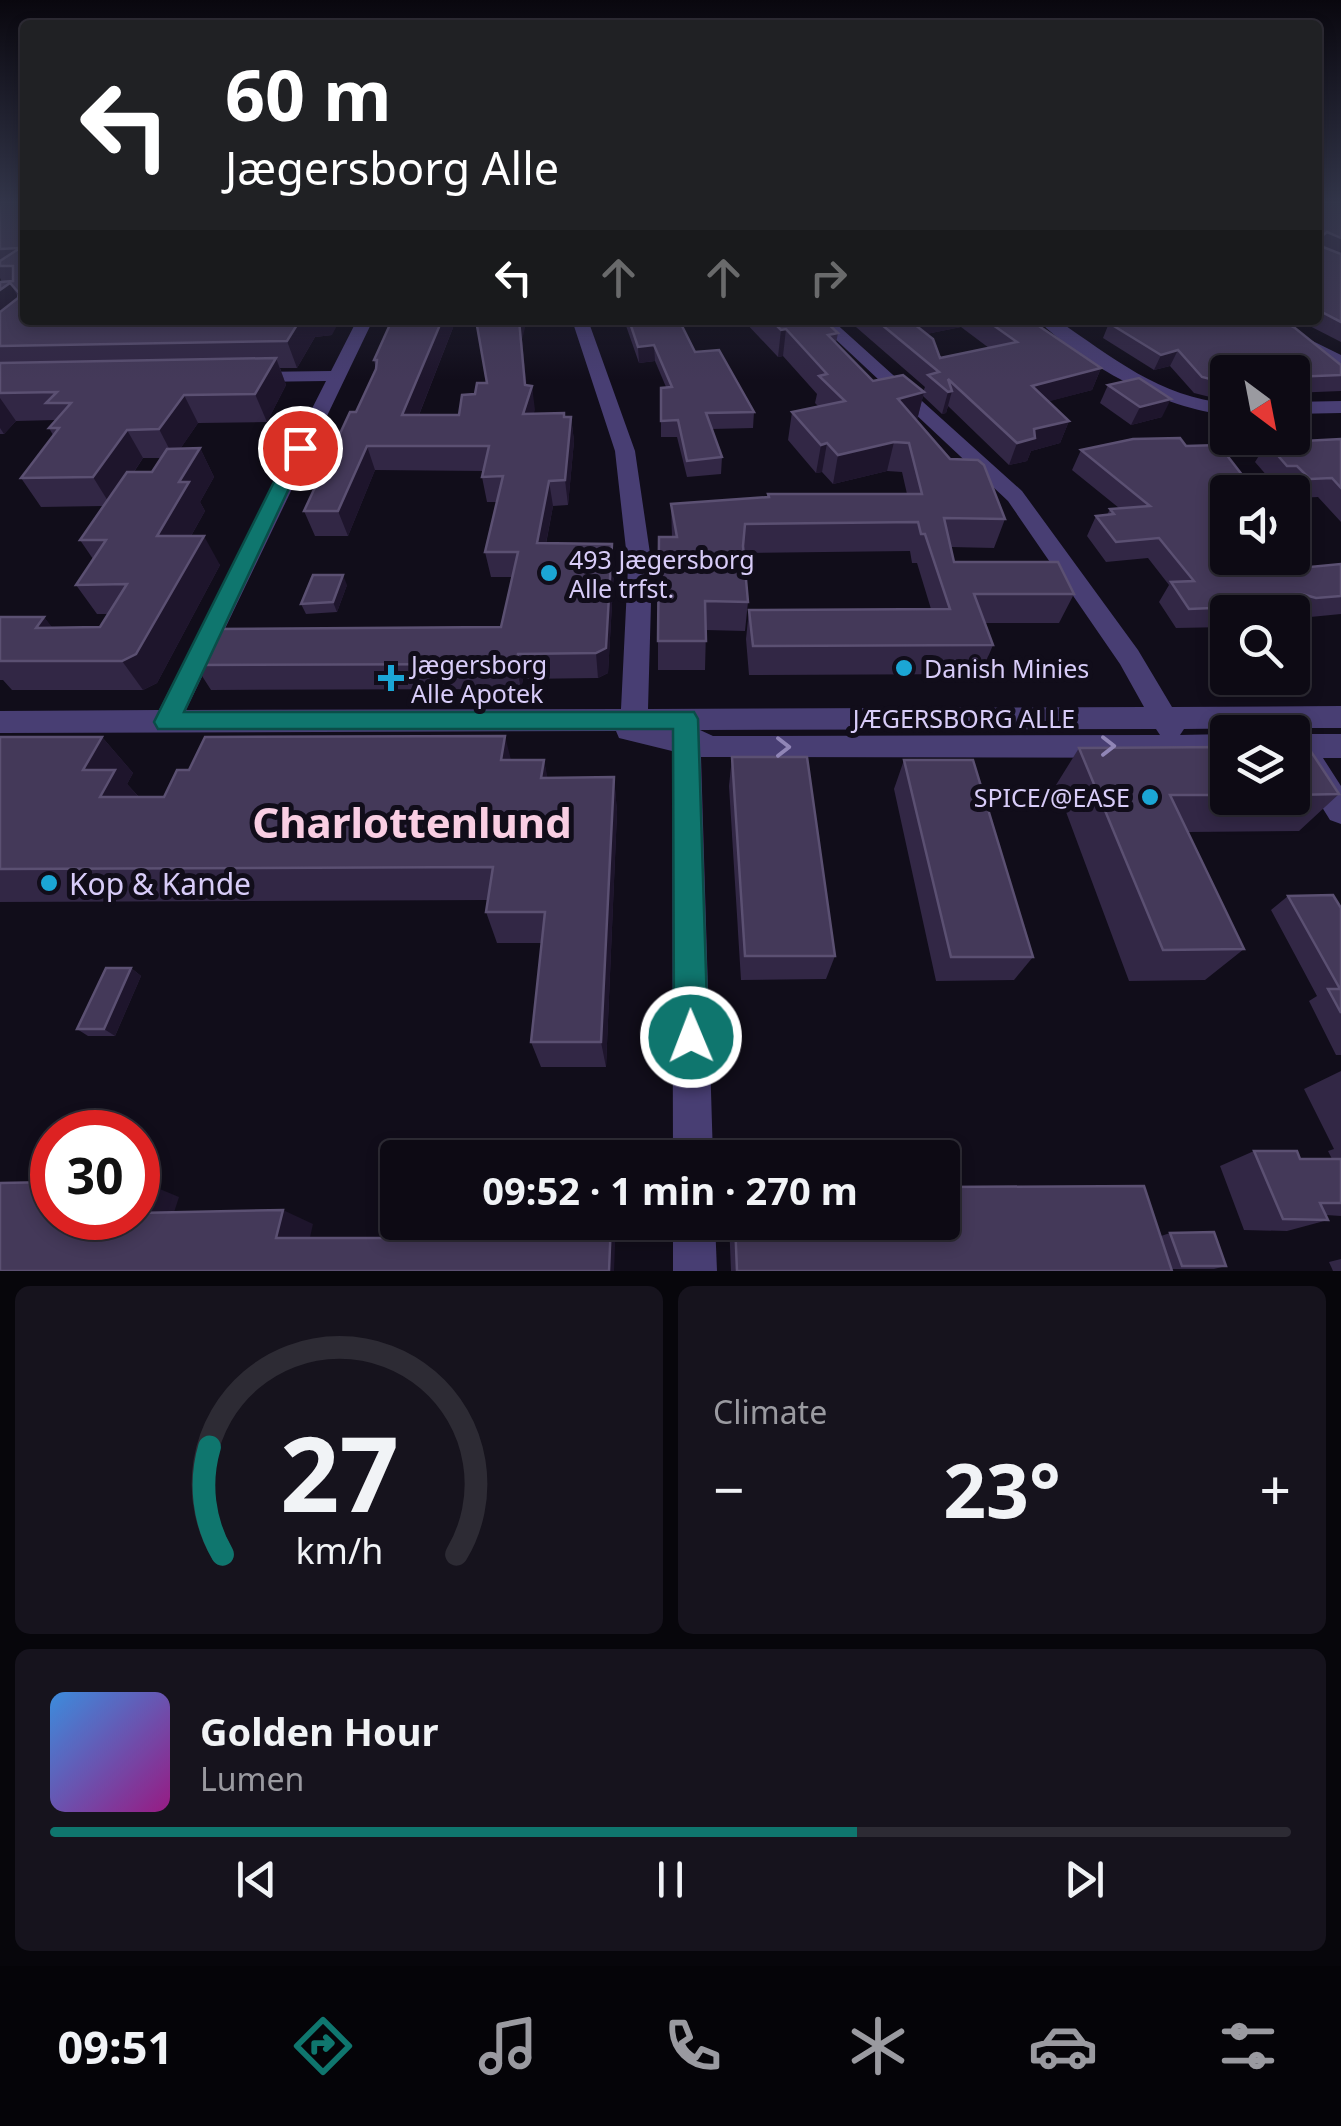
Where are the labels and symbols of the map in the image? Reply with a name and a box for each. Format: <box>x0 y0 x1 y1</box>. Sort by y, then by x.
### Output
north arrow <box>1210 355 1310 455</box>
pin <box>258 406 343 491</box>
place label: 493 Jægersborg Alle trfst. <box>569 542 755 605</box>
marker: 493 Jægersborg Alle trfst. <box>538 562 560 584</box>
place label: Jægersborg Alle Apotek <box>409 647 547 710</box>
place label: Danish Minies <box>924 651 1089 685</box>
marker: Danish Minies <box>893 657 915 679</box>
marker: Jægersborg Alle Apotek <box>380 667 402 689</box>
street label: JÆGERSBORG ALLE <box>851 701 1075 735</box>
one-way arrow <box>1100 735 1116 757</box>
one-way arrow <box>776 736 791 758</box>
place label: SPICE/@EASE <box>974 780 1130 814</box>
marker: SPICE/@EASE <box>1139 786 1161 808</box>
district label: Charlottenlund <box>252 793 572 850</box>
place label: Kop & Kande <box>69 863 251 904</box>
marker: Kop & Kande <box>38 872 60 894</box>
position arrow <box>639 985 743 1089</box>
speed limit sign: 30 <box>30 1110 160 1240</box>

